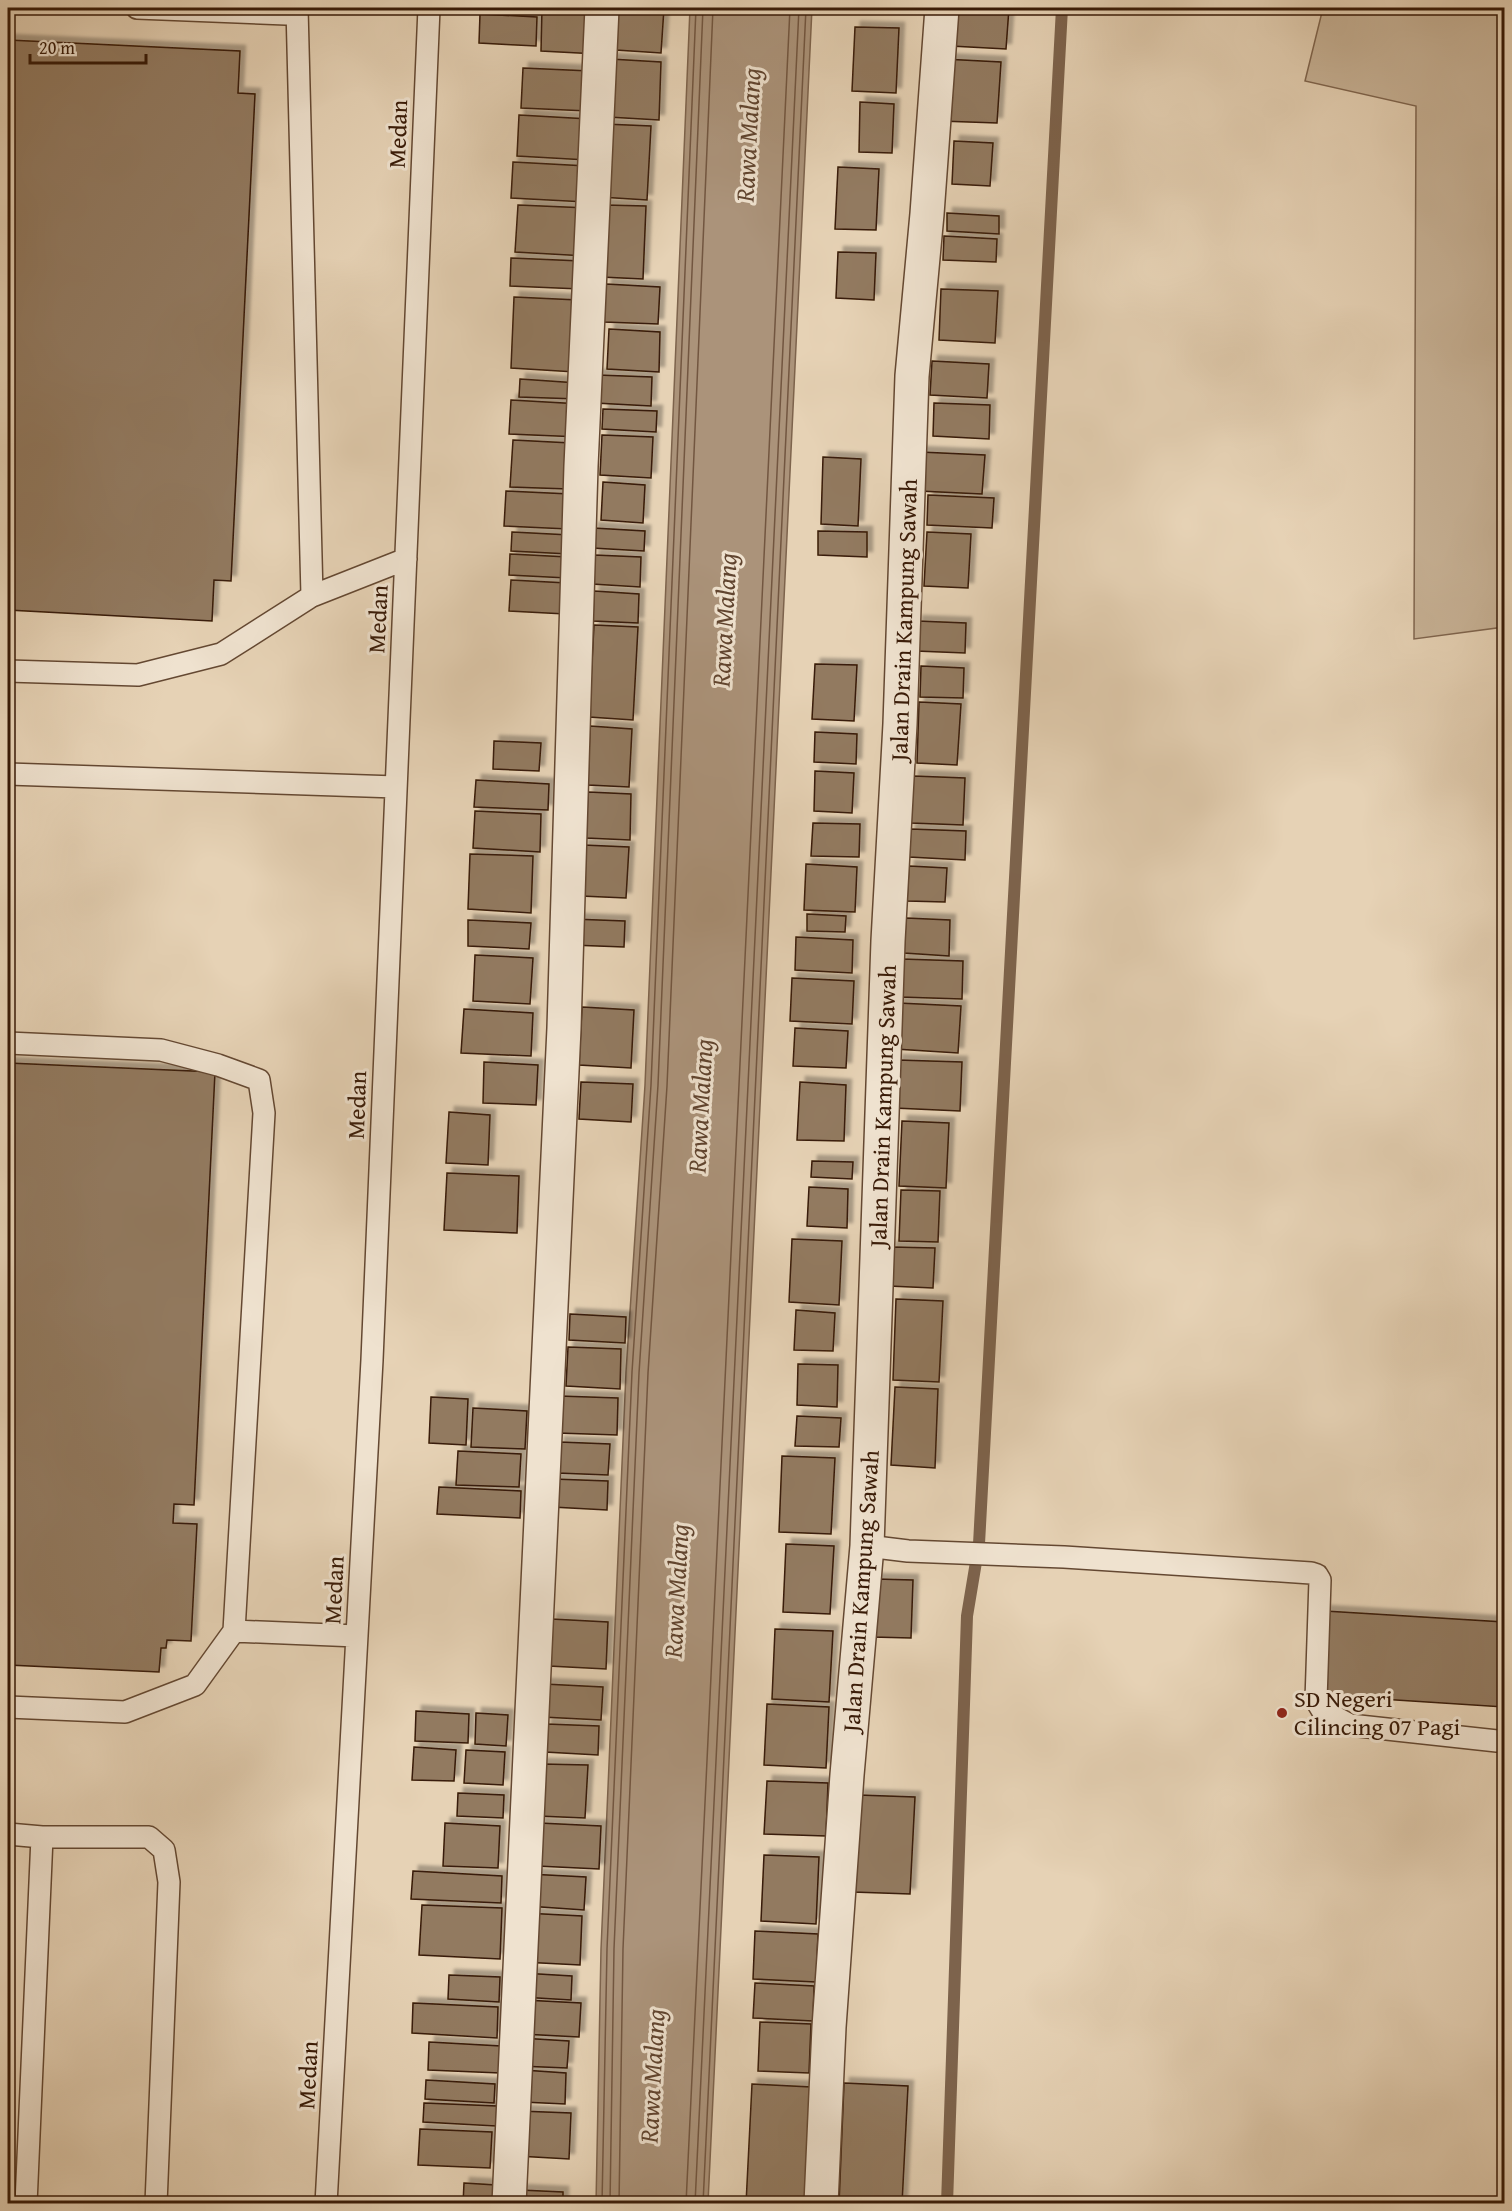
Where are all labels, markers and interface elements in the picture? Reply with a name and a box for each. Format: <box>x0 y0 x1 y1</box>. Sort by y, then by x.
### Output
scale bar <box>30 27 146 65</box>
text: 20 m <box>39 34 75 61</box>
water label: Rawa Malang <box>724 67 771 204</box>
street label: Medan <box>379 99 416 169</box>
street label: Jalan Drain Kampung Sawah <box>881 478 926 765</box>
water label: Rawa Malang <box>700 552 747 689</box>
street label: Medan <box>358 583 397 654</box>
street label: Jalan Drain Kampung Sawah <box>860 964 905 1251</box>
water label: Rawa Malang <box>676 1038 723 1175</box>
street label: Medan <box>338 1070 375 1140</box>
street label: Jalan Drain Kampung Sawah <box>833 1448 888 1736</box>
water label: Rawa Malang <box>652 1523 699 1660</box>
street label: Medan <box>314 1554 353 1625</box>
place label: SD Negeri Cilincing 07 Pagi <box>1294 1681 1460 1744</box>
marker: SD Negeri Cilincing 07 Pagi <box>1275 1706 1289 1720</box>
water label: Rawa Malang <box>628 2008 675 2145</box>
street label: Medan <box>288 2039 327 2110</box>

